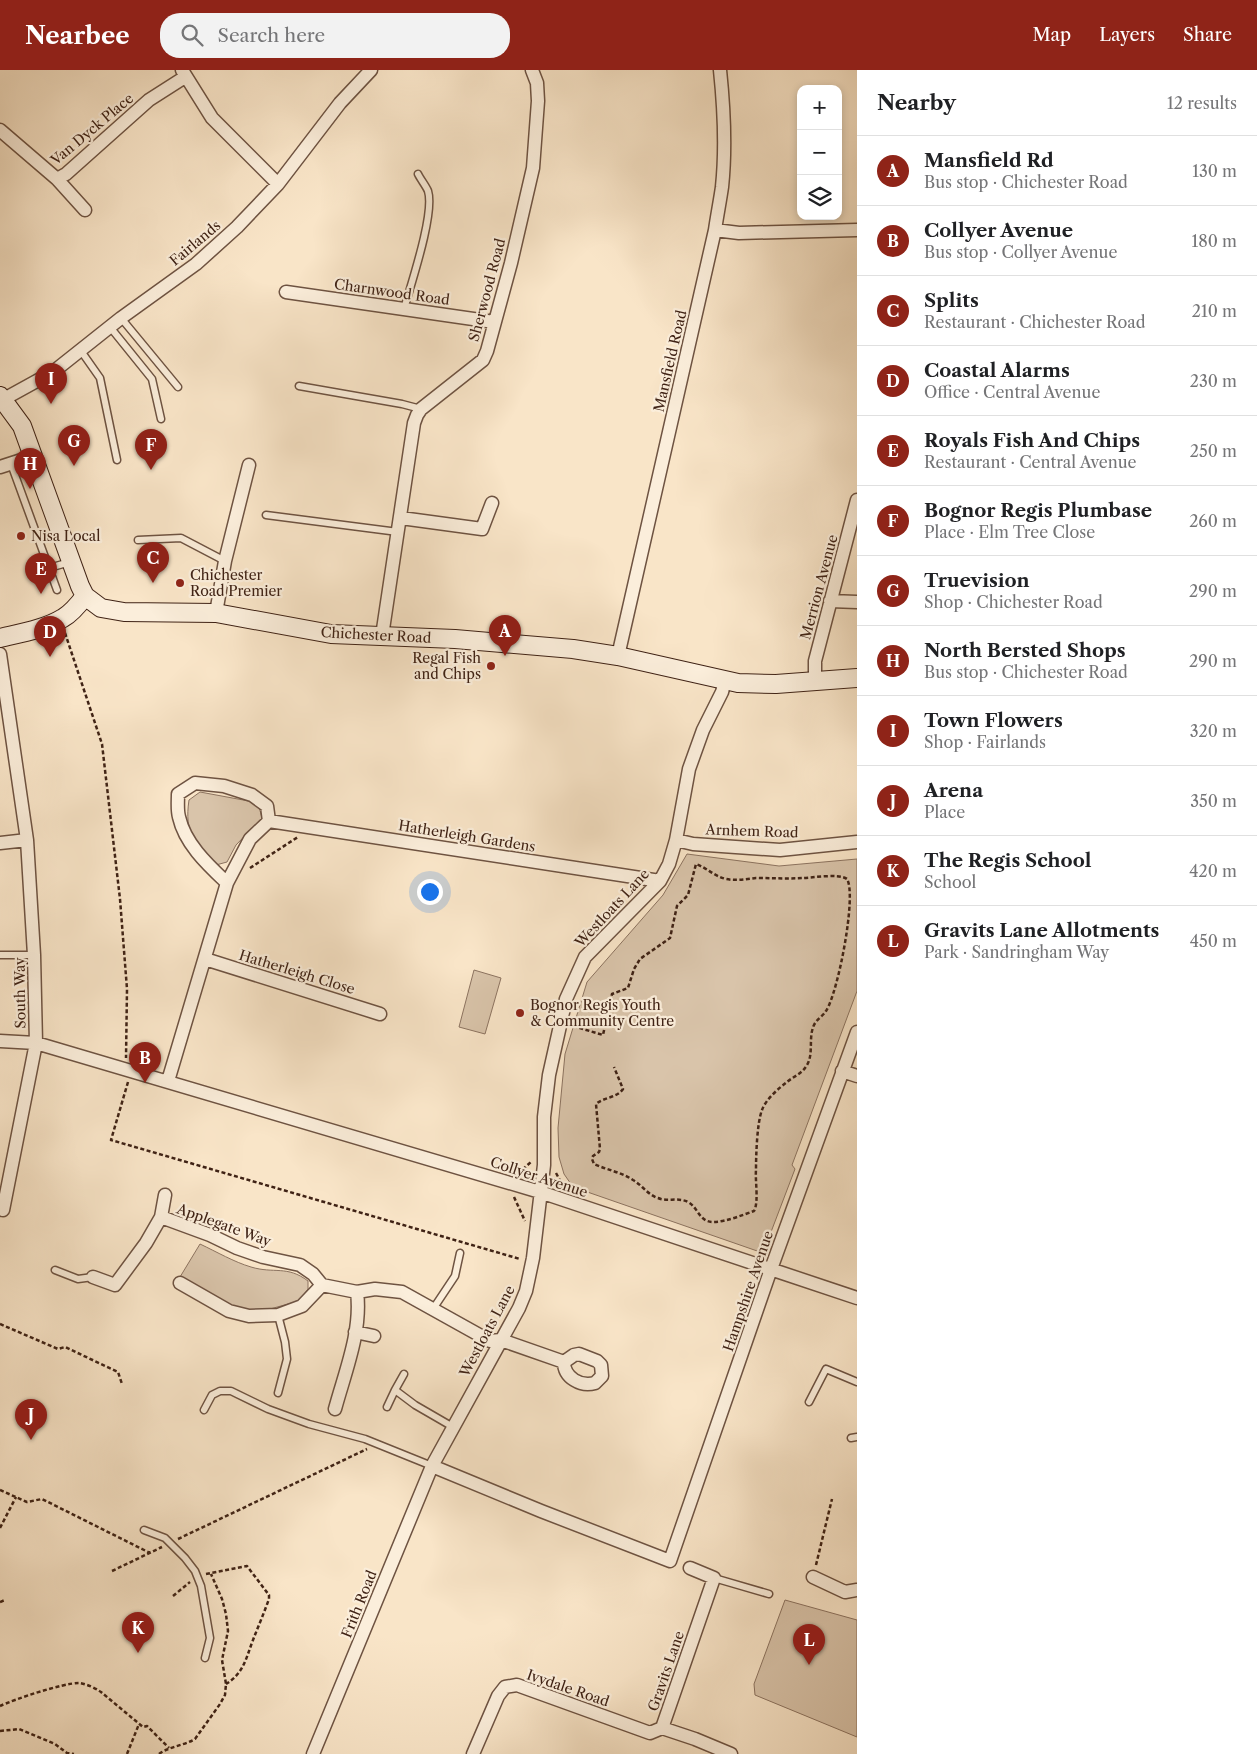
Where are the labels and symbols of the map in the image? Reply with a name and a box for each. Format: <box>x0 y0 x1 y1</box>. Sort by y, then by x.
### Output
street label: Van Dyck Place <box>46 89 137 169</box>
street label: Fairlands <box>166 216 224 270</box>
street label: Sherwood Road <box>465 236 510 344</box>
street label: Charnwood Road <box>333 275 451 309</box>
street label: Mansfield Road <box>650 308 691 414</box>
pin: I <box>35 363 67 404</box>
pin: G <box>58 425 90 466</box>
pin: F <box>135 429 167 470</box>
pin: H <box>14 448 46 489</box>
place label: Nisa Local <box>31 527 100 545</box>
marker: Nisa Local <box>15 530 27 542</box>
street label: Merrion Avenue <box>796 532 842 641</box>
pin: C <box>137 542 169 583</box>
pin: E <box>25 553 57 594</box>
place label: Chichester Road Premier <box>190 566 282 600</box>
marker: Chichester Road Premier <box>174 577 186 589</box>
pin: A <box>489 615 521 656</box>
pin: D <box>34 616 66 657</box>
street label: Chichester Road <box>320 623 432 647</box>
place label: Regal Fish and Chips <box>412 649 481 683</box>
marker: Regal Fish and Chips <box>485 660 497 672</box>
street label: Hatherleigh Gardens <box>397 816 537 856</box>
street label: Arnhem Road <box>704 820 799 842</box>
street label: Westloats Lane <box>570 865 653 952</box>
your location <box>417 879 443 905</box>
street label: Hatherleigh Close <box>237 946 357 998</box>
street label: South Way <box>10 957 30 1029</box>
place label: Bognor Regis Youth & Community Centre <box>530 996 674 1030</box>
marker: Bognor Regis Youth & Community Centre <box>514 1007 526 1019</box>
pin: B <box>129 1042 161 1083</box>
street label: Collyer Avenue <box>488 1153 590 1201</box>
street label: Applegate Way <box>173 1199 274 1250</box>
street label: Hampshire Avenue <box>719 1228 777 1354</box>
street label: Westloats Lane <box>455 1282 519 1381</box>
pin: J <box>15 1399 47 1440</box>
street label: Frith Road <box>337 1567 381 1640</box>
pin: K <box>122 1612 154 1653</box>
pin: L <box>793 1624 825 1665</box>
street label: Gravits Lane <box>644 1628 688 1714</box>
street label: Ivydale Road <box>524 1665 612 1711</box>

